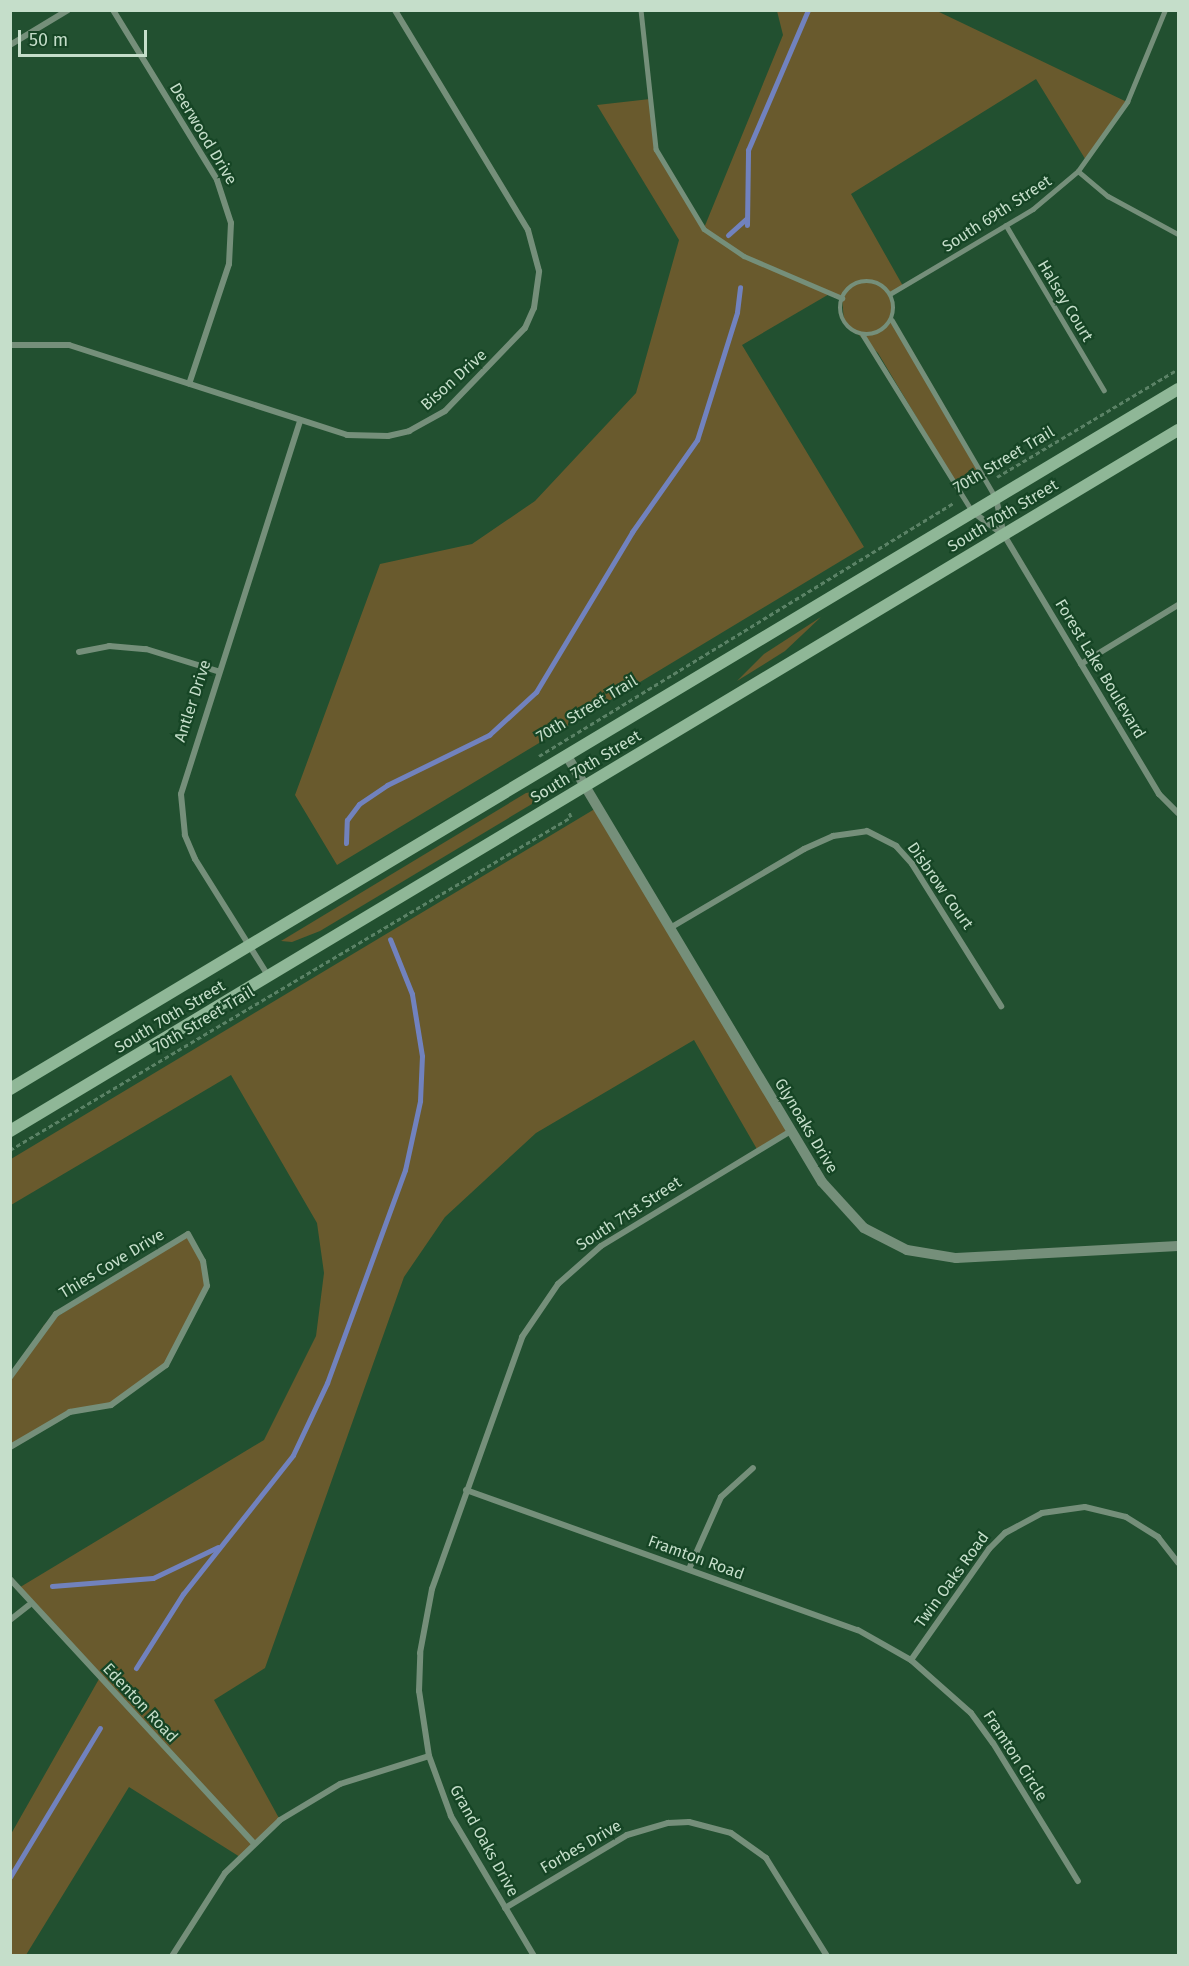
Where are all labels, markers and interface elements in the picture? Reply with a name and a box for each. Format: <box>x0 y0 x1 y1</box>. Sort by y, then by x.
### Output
scale bar <box>21 18 150 56</box>
text: 50 m <box>29 29 68 51</box>
street label: Deerwood Drive <box>165 80 241 188</box>
street label: South 69th Street <box>939 172 1055 256</box>
street label: Halsey Court <box>1033 257 1097 345</box>
street label: Bison Drive <box>417 345 491 415</box>
street label: 70th Street Trail <box>950 422 1058 498</box>
street label: South 70th Street <box>944 475 1062 557</box>
street label: Forest Lake Boulevard <box>1051 596 1149 742</box>
street label: Antler Drive <box>171 657 215 745</box>
street label: 70th Street Trail <box>533 671 641 747</box>
street label: South 70th Street <box>527 726 645 808</box>
street label: Disbrow Court <box>903 839 977 933</box>
street label: South 70th Street <box>111 976 229 1058</box>
street label: 70th Street Trail <box>150 982 258 1058</box>
street label: Glynoaks Drive <box>770 1075 842 1177</box>
street label: South 71st Street <box>573 1173 685 1255</box>
street label: Thies Cove Drive <box>56 1225 168 1303</box>
street label: Twin Oaks Road <box>911 1528 993 1632</box>
street label: Framton Road <box>645 1532 747 1584</box>
street label: Edenton Road <box>98 1659 182 1747</box>
street label: Framton Circle <box>979 1707 1051 1805</box>
street label: Grand Oaks Drive <box>445 1782 523 1900</box>
street label: Forbes Drive <box>537 1816 625 1878</box>

